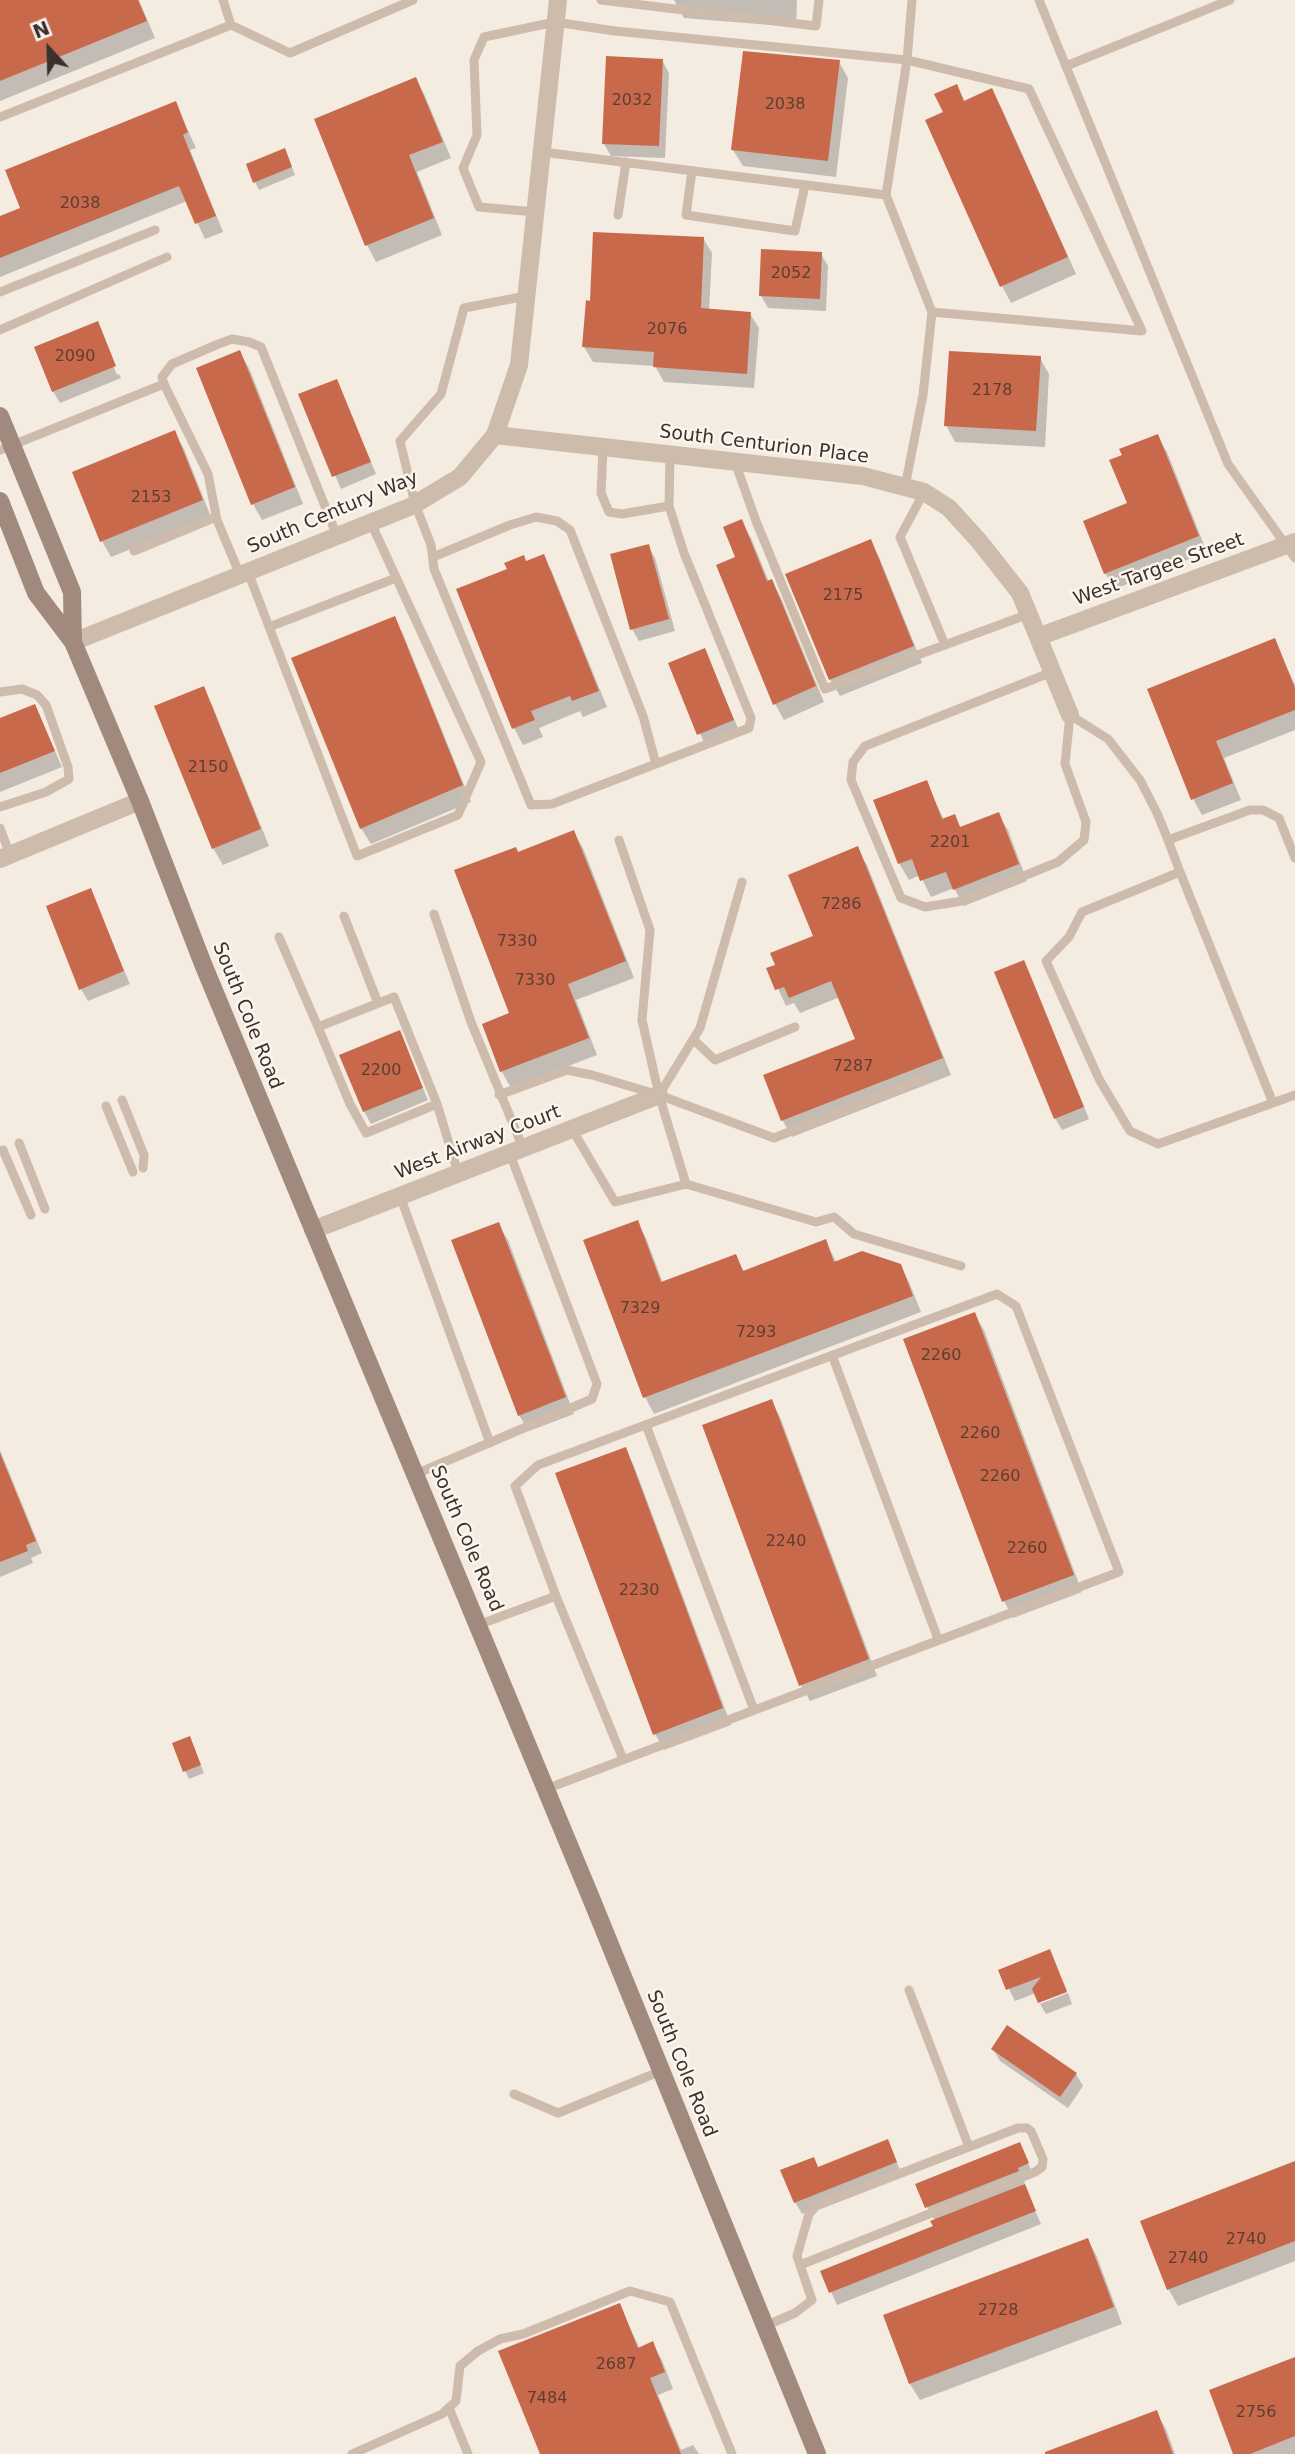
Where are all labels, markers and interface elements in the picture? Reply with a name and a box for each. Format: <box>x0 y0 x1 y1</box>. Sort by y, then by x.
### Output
north arrow <box>14 14 84 84</box>
text: N <box>30 16 53 43</box>
house number: 2032 <box>612 91 652 111</box>
house number: 2038 <box>765 95 805 115</box>
house number: 2038 <box>60 194 100 214</box>
house number: 2052 <box>771 264 811 284</box>
house number: 2076 <box>647 320 687 340</box>
house number: 2090 <box>55 347 95 367</box>
house number: 2178 <box>972 381 1012 401</box>
street label: South Centurion Place <box>658 421 870 469</box>
street label: South Century Way <box>244 467 422 559</box>
house number: 2153 <box>131 488 171 508</box>
street label: West Targee Street <box>1071 529 1247 611</box>
house number: 2175 <box>823 586 863 606</box>
house number: 2150 <box>188 758 228 778</box>
house number: 2201 <box>930 833 970 853</box>
house number: 7286 <box>821 895 861 915</box>
house number: 7330 <box>497 932 537 952</box>
street label: South Cole Road <box>207 939 287 1093</box>
house number: 7330 <box>515 971 555 991</box>
house number: 7287 <box>833 1057 873 1077</box>
house number: 2200 <box>361 1061 401 1081</box>
street label: West Airway Court <box>392 1101 564 1185</box>
house number: 7329 <box>620 1299 660 1319</box>
house number: 7293 <box>736 1323 776 1343</box>
house number: 2260 <box>921 1346 961 1366</box>
house number: 2260 <box>960 1424 1000 1444</box>
street label: South Cole Road <box>425 1462 507 1616</box>
house number: 2260 <box>980 1467 1020 1487</box>
house number: 2240 <box>766 1532 806 1552</box>
house number: 2260 <box>1007 1539 1047 1559</box>
house number: 2230 <box>619 1581 659 1601</box>
street label: South Cole Road <box>641 1987 721 2141</box>
house number: 2740 <box>1226 2230 1266 2250</box>
house number: 2740 <box>1168 2249 1208 2269</box>
house number: 2728 <box>978 2301 1018 2321</box>
house number: 2687 <box>596 2355 636 2375</box>
house number: 7484 <box>527 2389 567 2409</box>
house number: 2756 <box>1236 2403 1276 2423</box>

